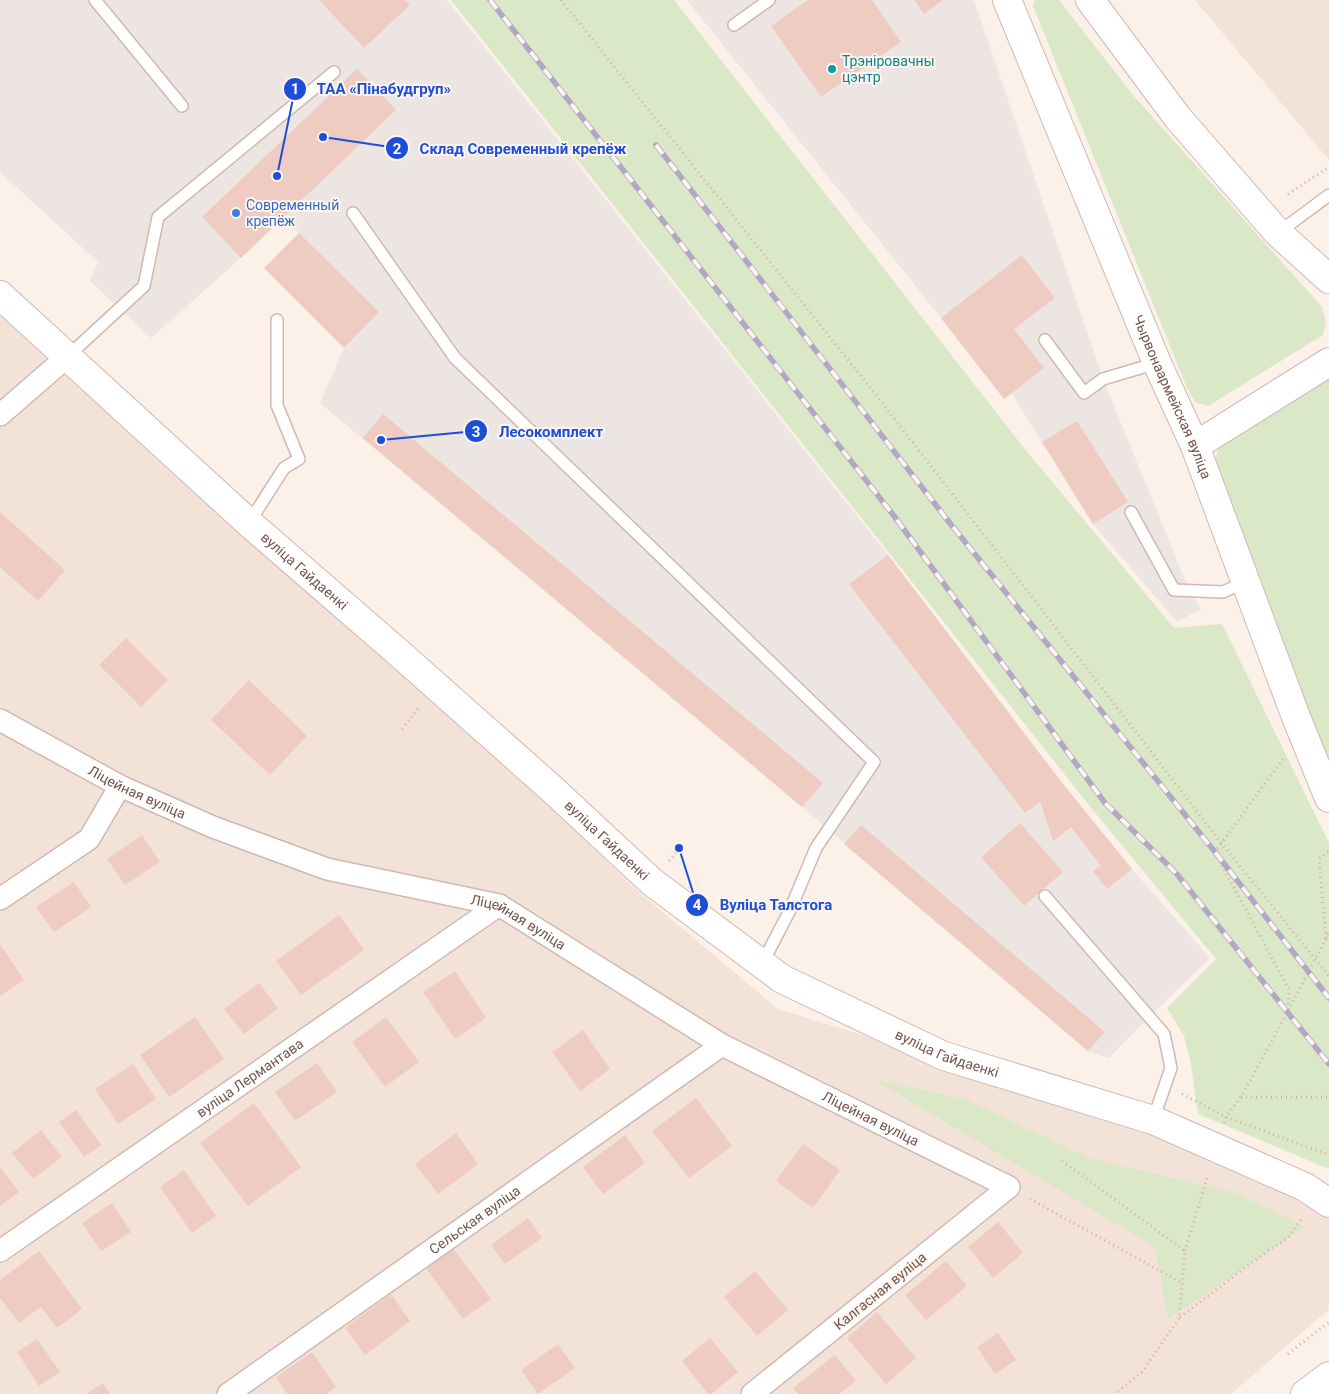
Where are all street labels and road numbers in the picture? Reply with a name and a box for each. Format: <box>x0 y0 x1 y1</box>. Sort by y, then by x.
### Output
street label: Чырвонаармейская вуліца <box>1130 313 1215 481</box>
street label: вуліца Гайдаенкі <box>258 529 351 613</box>
street label: Ліцейная вуліца <box>86 762 188 822</box>
street label: вуліца Гайдаенкі <box>561 797 653 883</box>
street label: Ліцейная вуліца <box>469 891 569 953</box>
street label: вуліца Гайдаенкі <box>893 1026 1001 1080</box>
street label: вуліца Лермантава <box>193 1035 306 1120</box>
street label: Ліцейная вуліца <box>820 1088 922 1149</box>
street label: Сельская вуліца <box>426 1182 523 1257</box>
street label: Калгасная вуліца <box>831 1249 929 1333</box>

